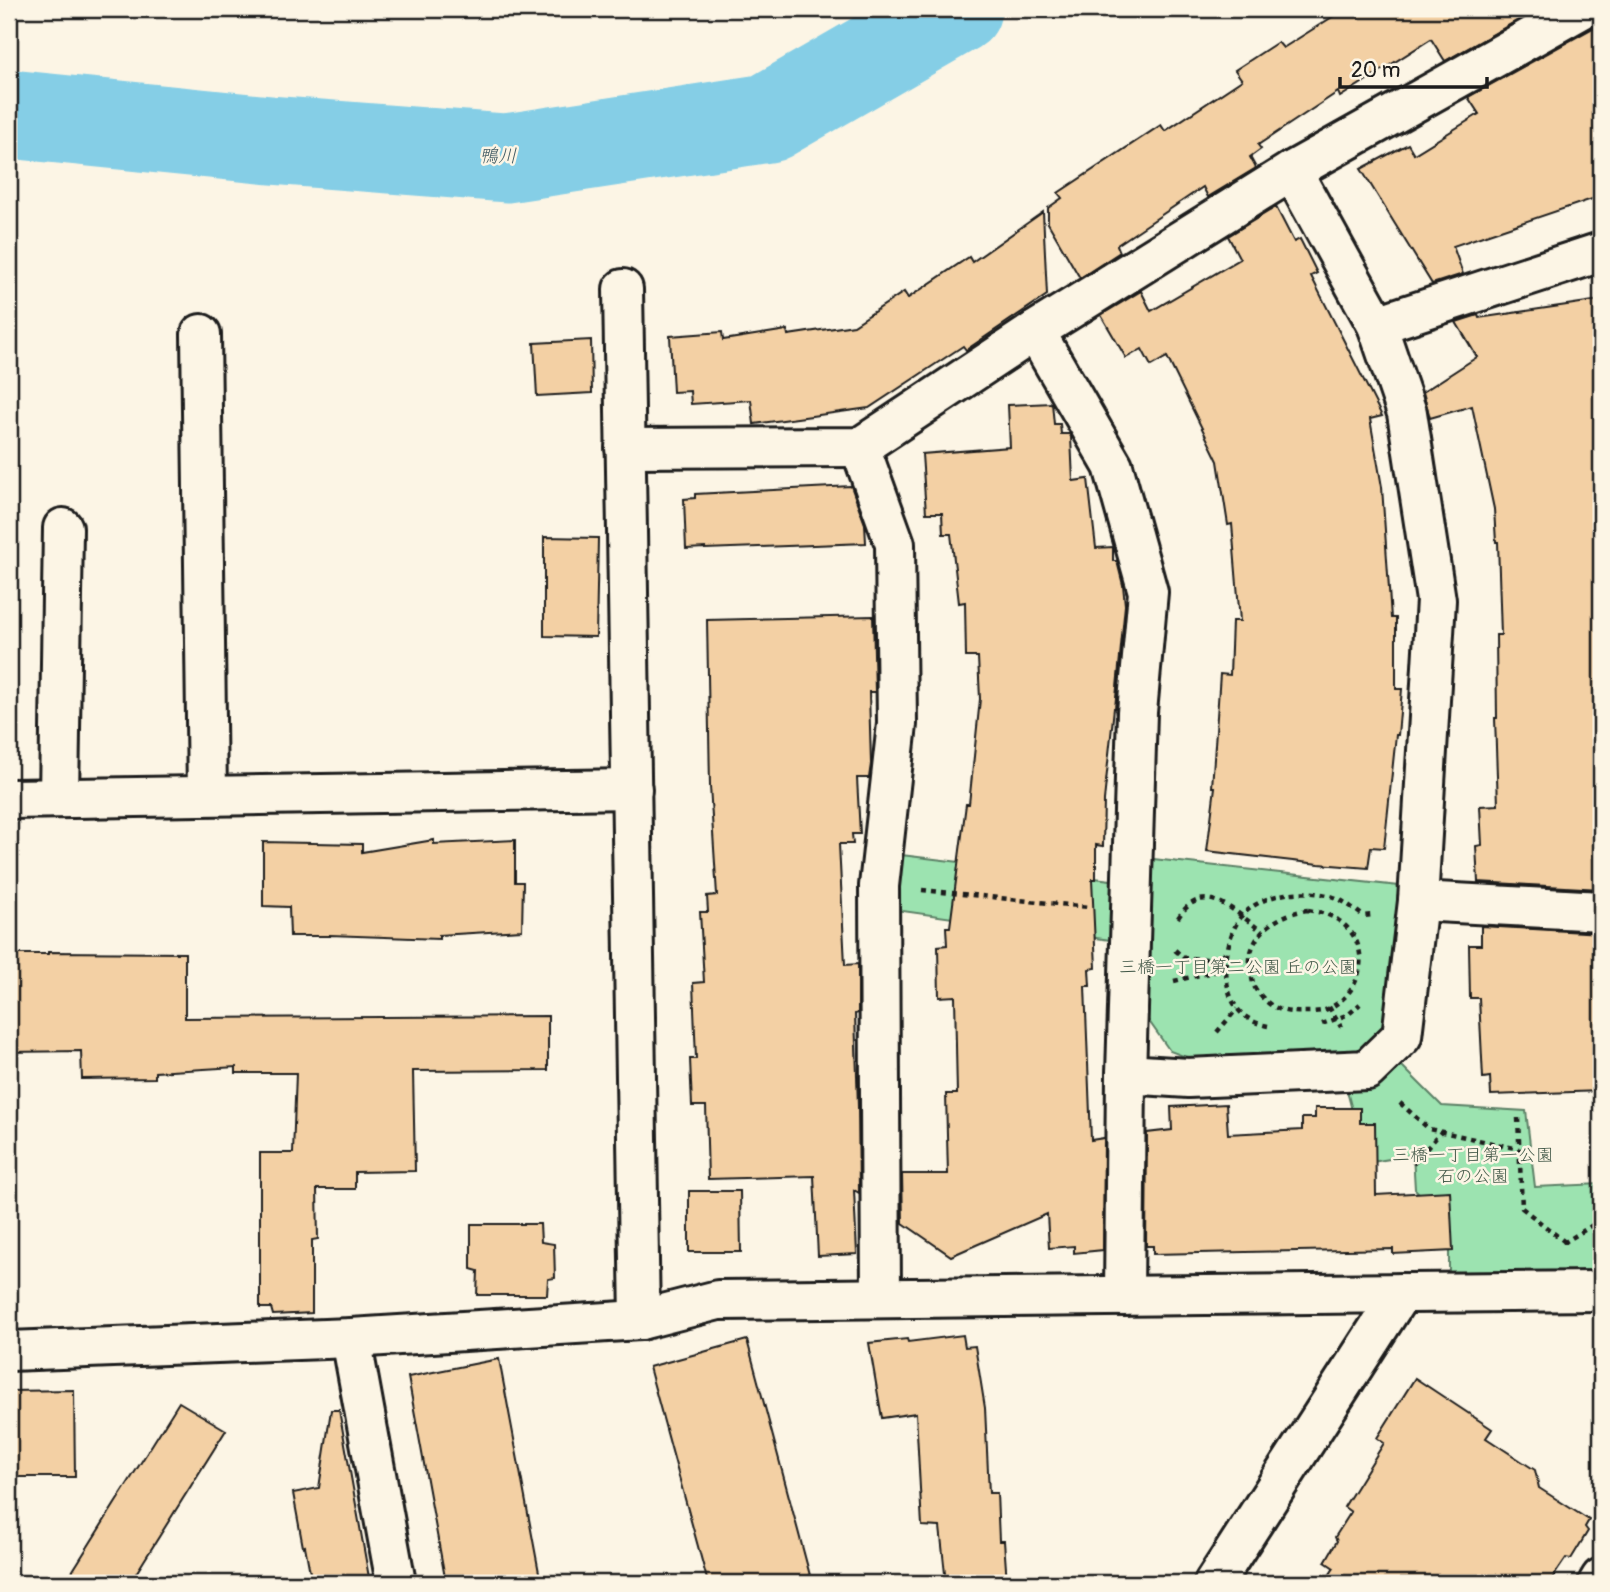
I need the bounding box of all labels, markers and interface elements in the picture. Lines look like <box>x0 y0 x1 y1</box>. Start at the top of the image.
scale bar <box>1340 46 1488 90</box>
text: 20 m <box>1351 57 1400 84</box>
water label: 鴨川 <box>479 144 517 168</box>
park label: 三橋一丁目第二公園 丘の公園 <box>1119 956 1357 979</box>
park label: 三橋一丁目第一公園 石の公園 <box>1392 1144 1554 1188</box>

